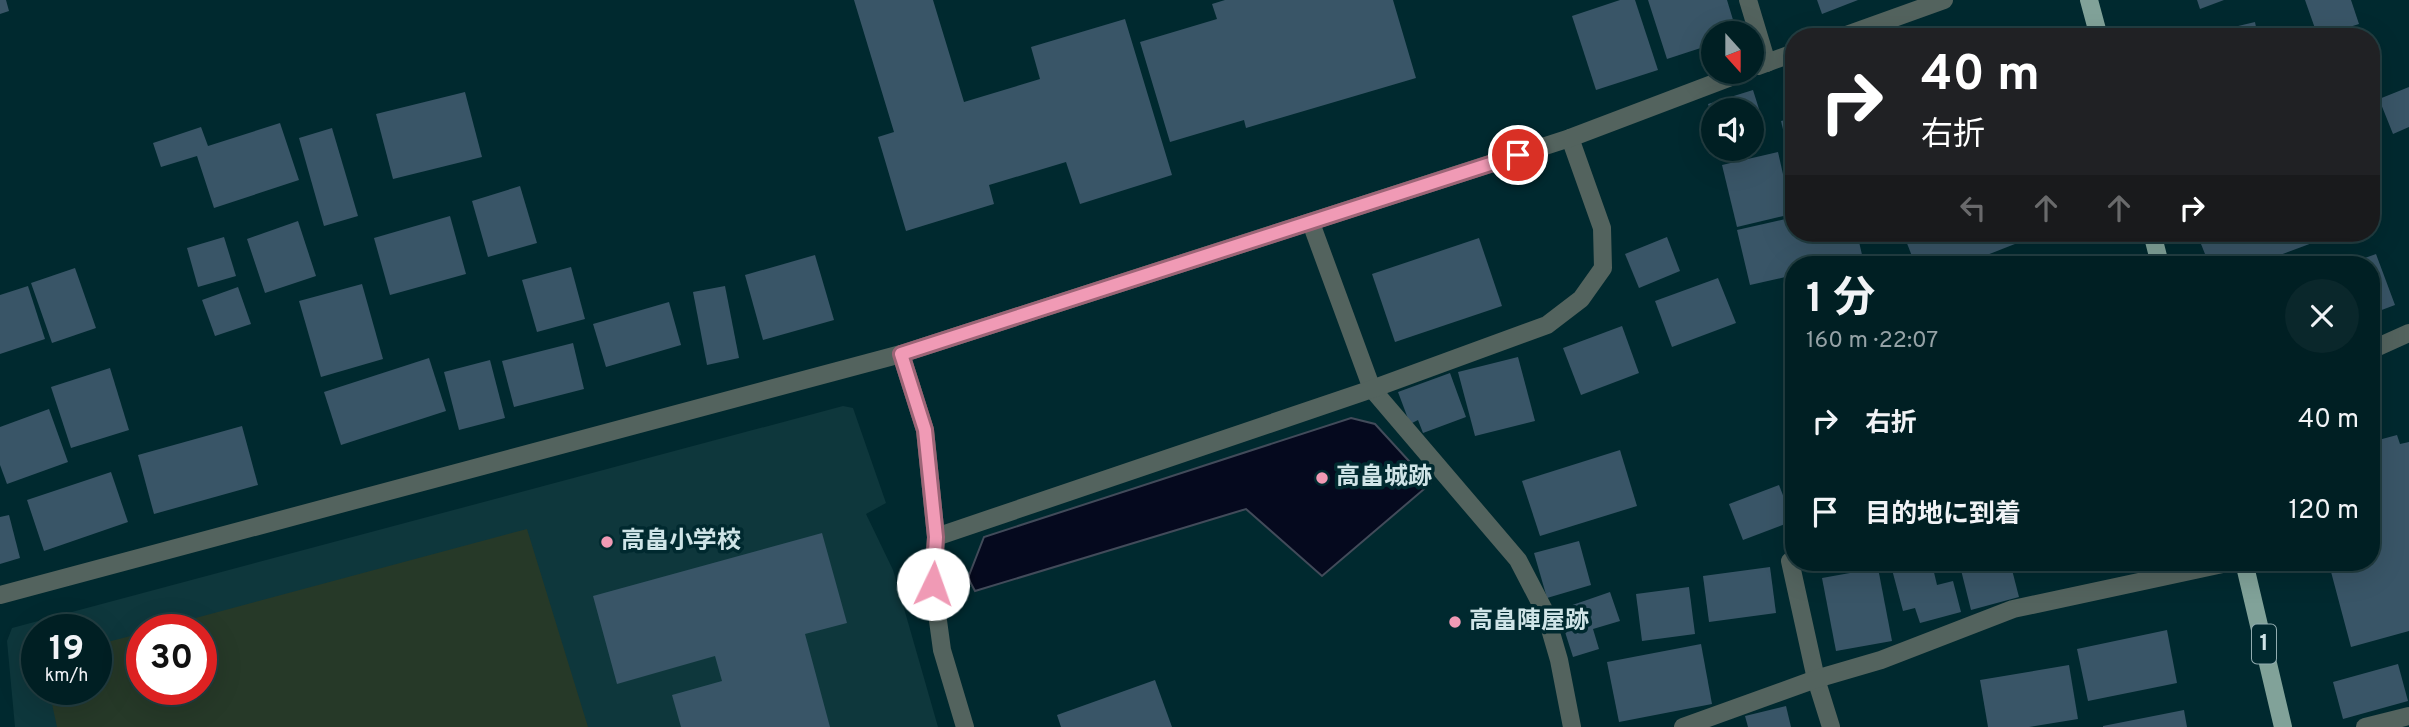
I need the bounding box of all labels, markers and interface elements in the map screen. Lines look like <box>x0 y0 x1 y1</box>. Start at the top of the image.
north arrow <box>1701 21 1764 84</box>
map controls <box>1701 21 1764 161</box>
text: 40 m <box>1921 46 2040 108</box>
icon: right <box>1806 56 1897 147</box>
button: sound <box>1701 98 1764 161</box>
text: 右折 <box>1921 116 1985 156</box>
pin <box>1488 125 1548 185</box>
icon: arrive <box>1499 136 1537 174</box>
icon: left <box>1954 189 1992 227</box>
icon: ahead <box>2027 189 2065 227</box>
icon: ahead <box>2100 189 2138 227</box>
icon: right <box>2173 189 2211 227</box>
text: 1 分 <box>1806 274 1875 327</box>
button: close <box>2285 279 2359 353</box>
text: 160 m · 22:07 <box>1806 327 1938 356</box>
icon: right <box>1806 402 1844 440</box>
text: 40 m <box>2298 404 2359 437</box>
text: 右折 <box>1865 408 1917 441</box>
place label: 高畠城跡 <box>1336 463 1432 493</box>
marker: 高畠城跡 <box>1314 470 1330 486</box>
icon: arrive <box>1806 493 1844 531</box>
text: 120 m <box>2289 495 2359 528</box>
text: 目的地に到着 <box>1865 499 2021 532</box>
place label: 高畠小学校 <box>621 527 741 557</box>
marker: 高畠小学校 <box>599 534 615 550</box>
position arrow <box>896 547 970 621</box>
place label: 高畠陣屋跡 <box>1469 607 1589 637</box>
speed limit sign: 30 <box>126 614 217 705</box>
marker: 高畠陣屋跡 <box>1447 614 1463 630</box>
road number: 1 <box>2252 624 2276 664</box>
text: 19 <box>49 628 84 672</box>
text: km/h <box>45 665 88 688</box>

